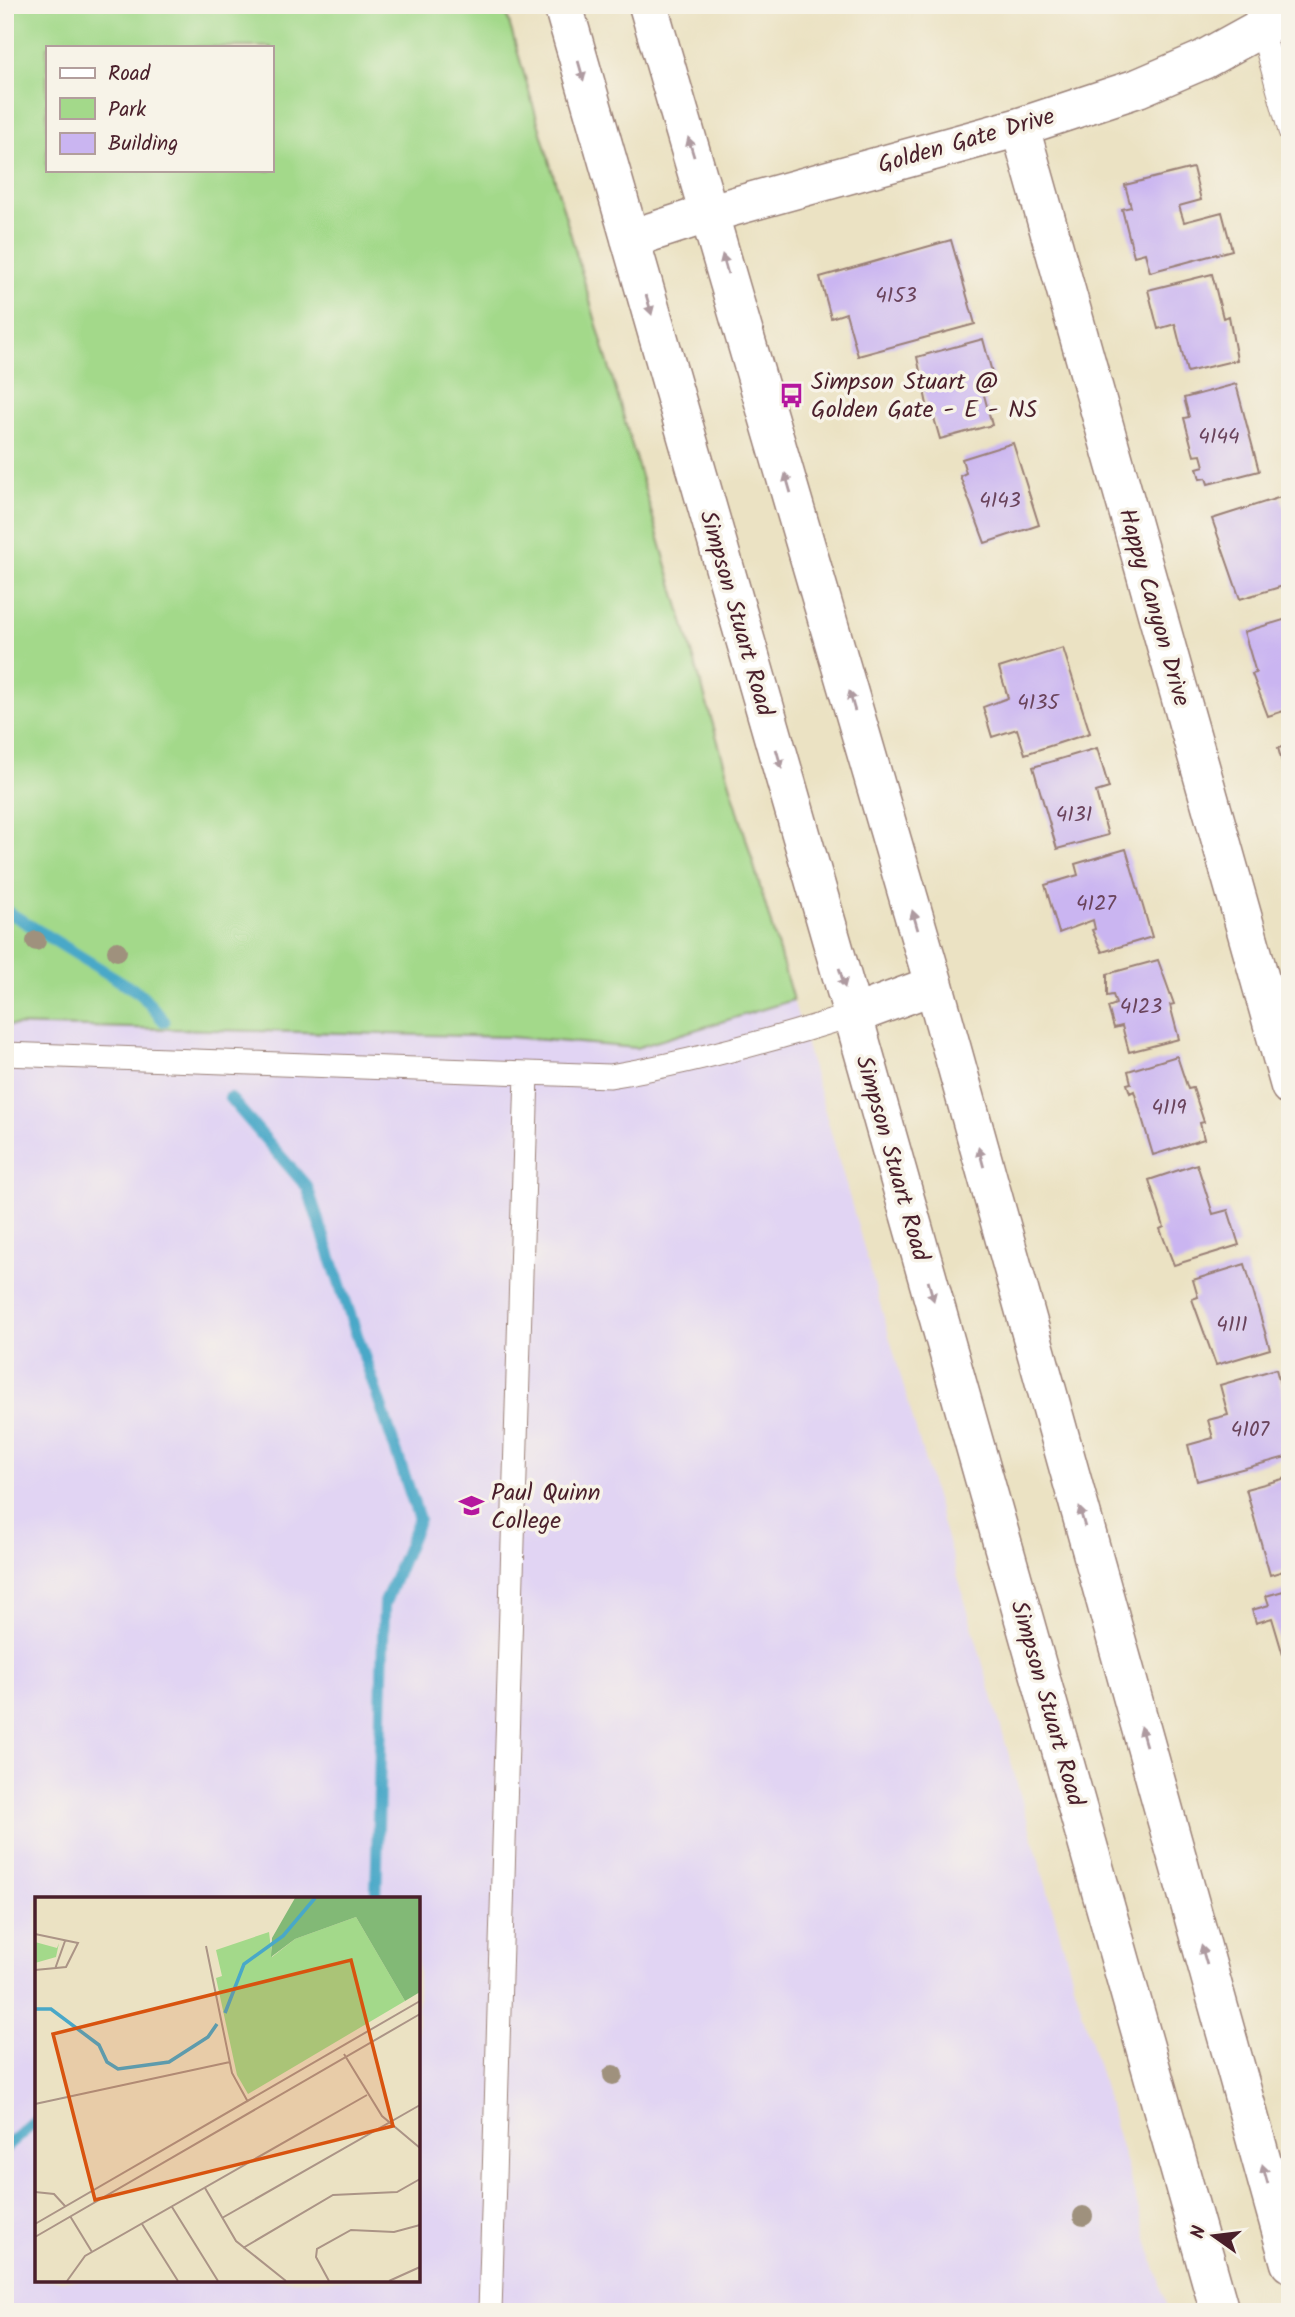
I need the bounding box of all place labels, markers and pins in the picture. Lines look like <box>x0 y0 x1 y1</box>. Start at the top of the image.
place label: Simpson Stuart @ Golden Gate - E - NS <box>811 363 1037 430</box>
bus stop icon: Simpson Stuart @ Golden Gate - E - NS <box>777 381 805 409</box>
place label: Paul Quinn College <box>491 1474 601 1541</box>
school or university icon: Paul Quinn College <box>457 1492 485 1520</box>

